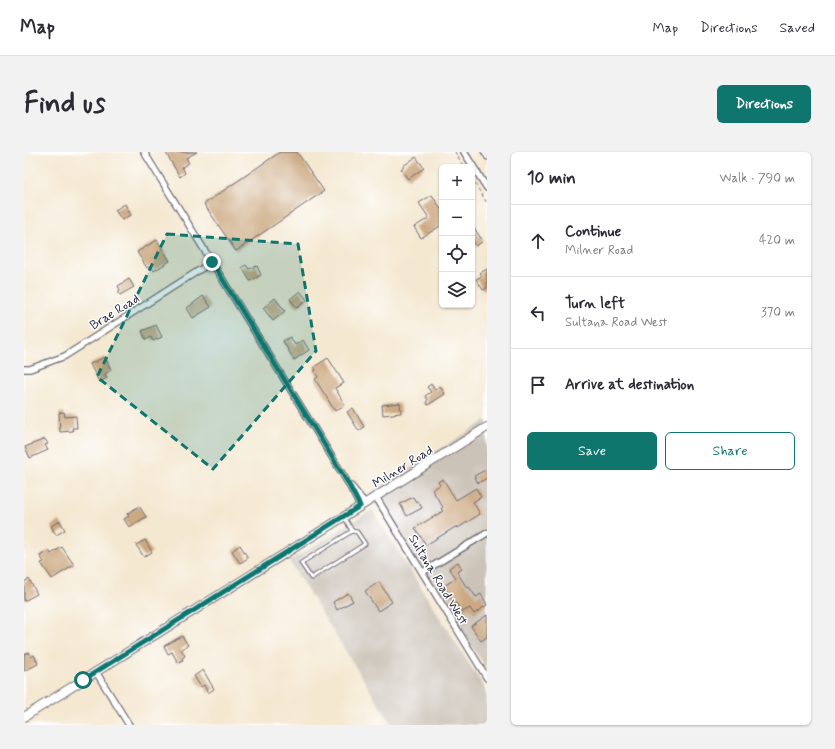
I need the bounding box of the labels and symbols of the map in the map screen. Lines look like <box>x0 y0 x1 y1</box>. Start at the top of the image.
route end <box>203 253 221 271</box>
street label: Brae Road <box>87 290 143 334</box>
street label: Milner Road <box>369 442 436 493</box>
street label: Sultana Road West <box>404 532 471 628</box>
route start <box>74 671 92 689</box>

